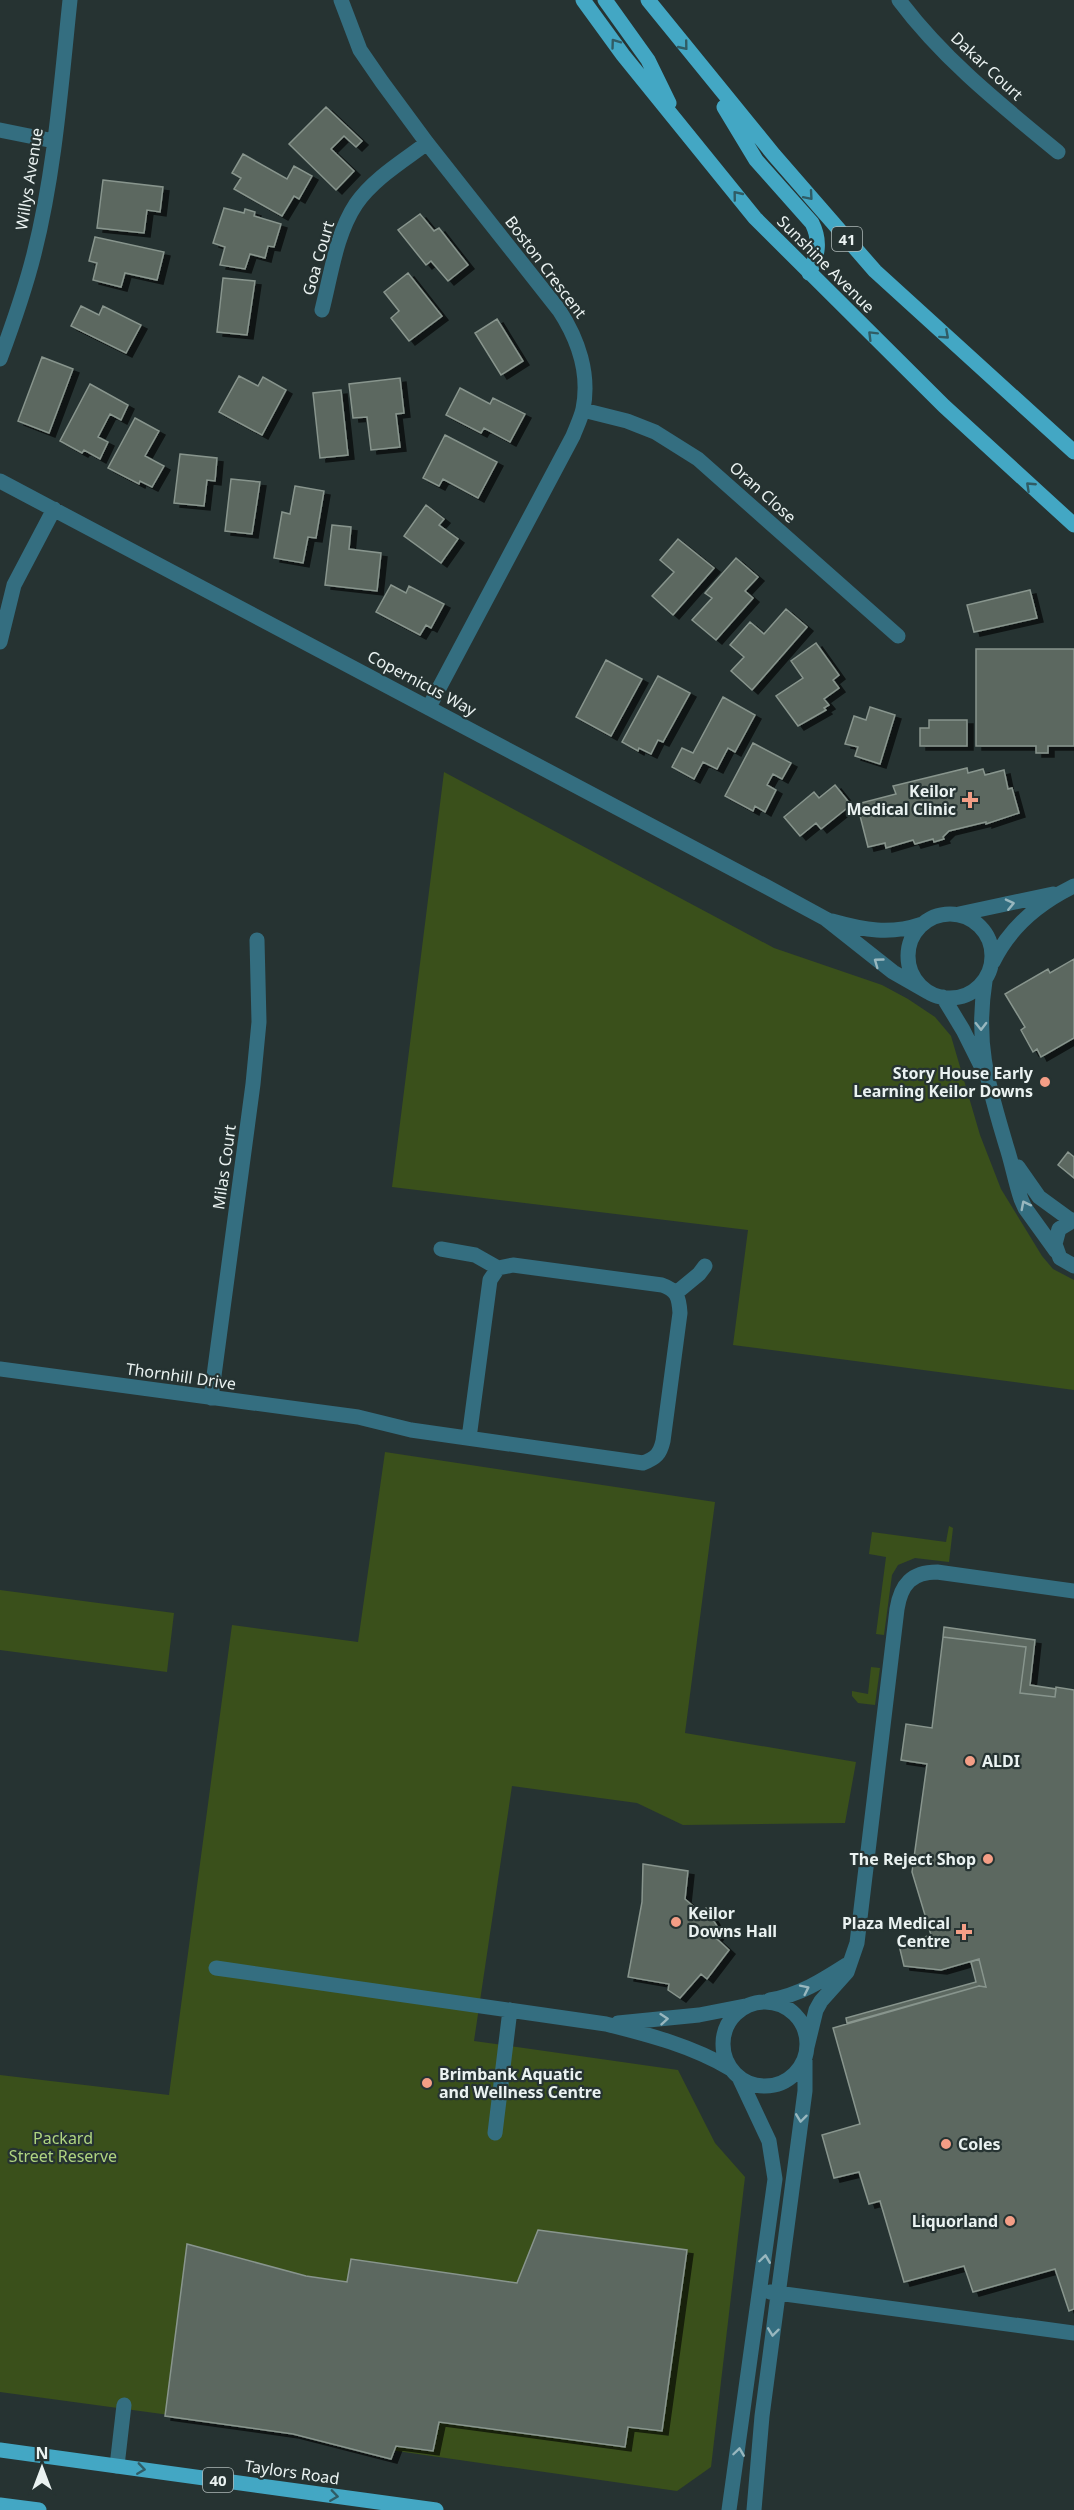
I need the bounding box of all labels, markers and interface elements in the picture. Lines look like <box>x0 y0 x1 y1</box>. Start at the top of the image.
street label: Dakar Court <box>946 27 1028 105</box>
one-way arrow <box>611 39 622 50</box>
one-way arrow <box>676 39 687 50</box>
street label: Willys Avenue <box>10 126 48 232</box>
one-way arrow <box>802 189 813 199</box>
one-way arrow <box>733 191 744 202</box>
street label: Sunshine Avenue <box>772 210 880 318</box>
street label: Boston Crescent <box>500 211 592 323</box>
street label: Goa Court <box>297 218 339 298</box>
road number: 41 <box>832 227 862 251</box>
one-way arrow <box>939 328 949 339</box>
one-way arrow <box>868 332 879 343</box>
street label: Oran Close <box>725 456 801 528</box>
one-way arrow <box>1026 483 1037 494</box>
street label: Copernicus Way <box>364 645 481 721</box>
place label: Keilor Medical Clinic <box>846 780 956 820</box>
marker: Keilor Medical Clinic <box>961 791 979 809</box>
one-way arrow <box>1005 898 1015 911</box>
one-way arrow <box>874 958 885 969</box>
one-way arrow <box>975 1022 987 1031</box>
place label: Story House Early Learning Keilor Downs <box>853 1062 1034 1102</box>
marker: Story House Early Learning Keilor Downs <box>1038 1075 1052 1089</box>
street label: Milas Court <box>207 1123 241 1211</box>
one-way arrow <box>1020 1201 1032 1212</box>
street label: Thornhill Drive <box>125 1357 237 1395</box>
place label: ALDI <box>982 1750 1020 1772</box>
marker: ALDI <box>963 1754 977 1768</box>
place label: The Reject Shop <box>850 1848 976 1870</box>
marker: The Reject Shop <box>981 1852 995 1866</box>
place label: Keilor Downs Hall <box>688 1902 777 1942</box>
place label: Plaza Medical Centre <box>842 1912 950 1952</box>
marker: Keilor Downs Hall <box>669 1915 683 1929</box>
marker: Plaza Medical Centre <box>955 1923 973 1941</box>
one-way arrow <box>799 1984 810 1996</box>
one-way arrow <box>659 2013 668 2026</box>
place label: Brimbank Aquatic and Wellness Centre <box>439 2063 601 2103</box>
marker: Brimbank Aquatic and Wellness Centre <box>420 2076 434 2090</box>
one-way arrow <box>796 2114 808 2123</box>
park label: Packard Street Reserve <box>9 2127 117 2167</box>
place label: Coles <box>958 2133 1001 2155</box>
marker: Coles <box>939 2137 953 2151</box>
place label: Liquorland <box>912 2210 998 2232</box>
marker: Liquorland <box>1003 2214 1017 2228</box>
one-way arrow <box>759 2255 771 2264</box>
one-way arrow <box>768 2328 780 2337</box>
north arrow <box>12 2438 72 2498</box>
text: N <box>35 2442 49 2464</box>
one-way arrow <box>732 2448 744 2457</box>
street label: Taylors Road <box>243 2454 341 2490</box>
one-way arrow <box>137 2463 146 2475</box>
road number: 40 <box>203 2468 233 2492</box>
one-way arrow <box>330 2489 339 2501</box>

